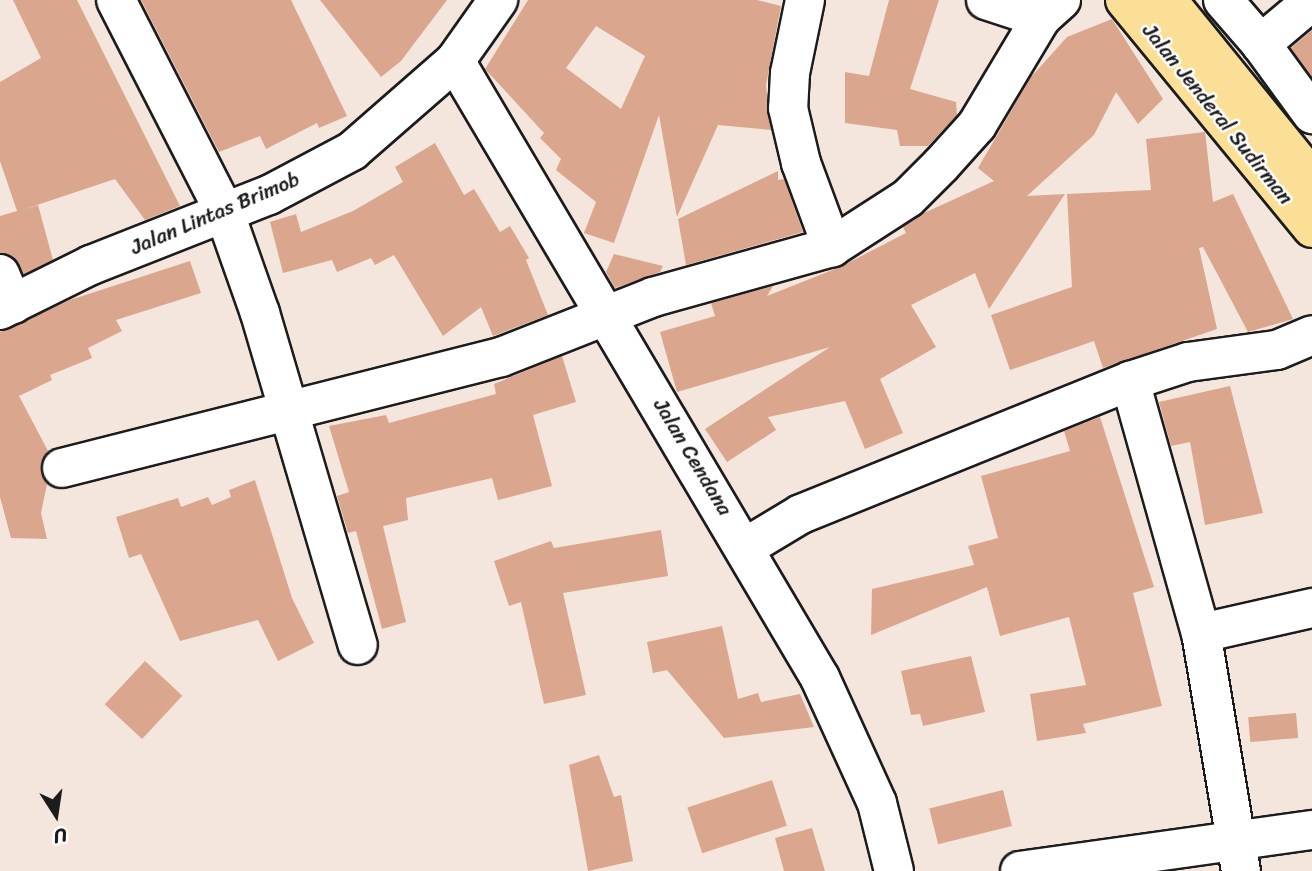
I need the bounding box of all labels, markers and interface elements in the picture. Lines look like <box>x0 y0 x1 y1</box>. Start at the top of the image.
street label: Jalan Jenderal Sudirman <box>1137 18 1299 210</box>
street label: Jalan Lintas Brimob <box>127 166 303 260</box>
street label: Jalan Cendana <box>648 394 738 520</box>
north arrow <box>21 780 91 850</box>
text: U <box>51 819 70 853</box>

